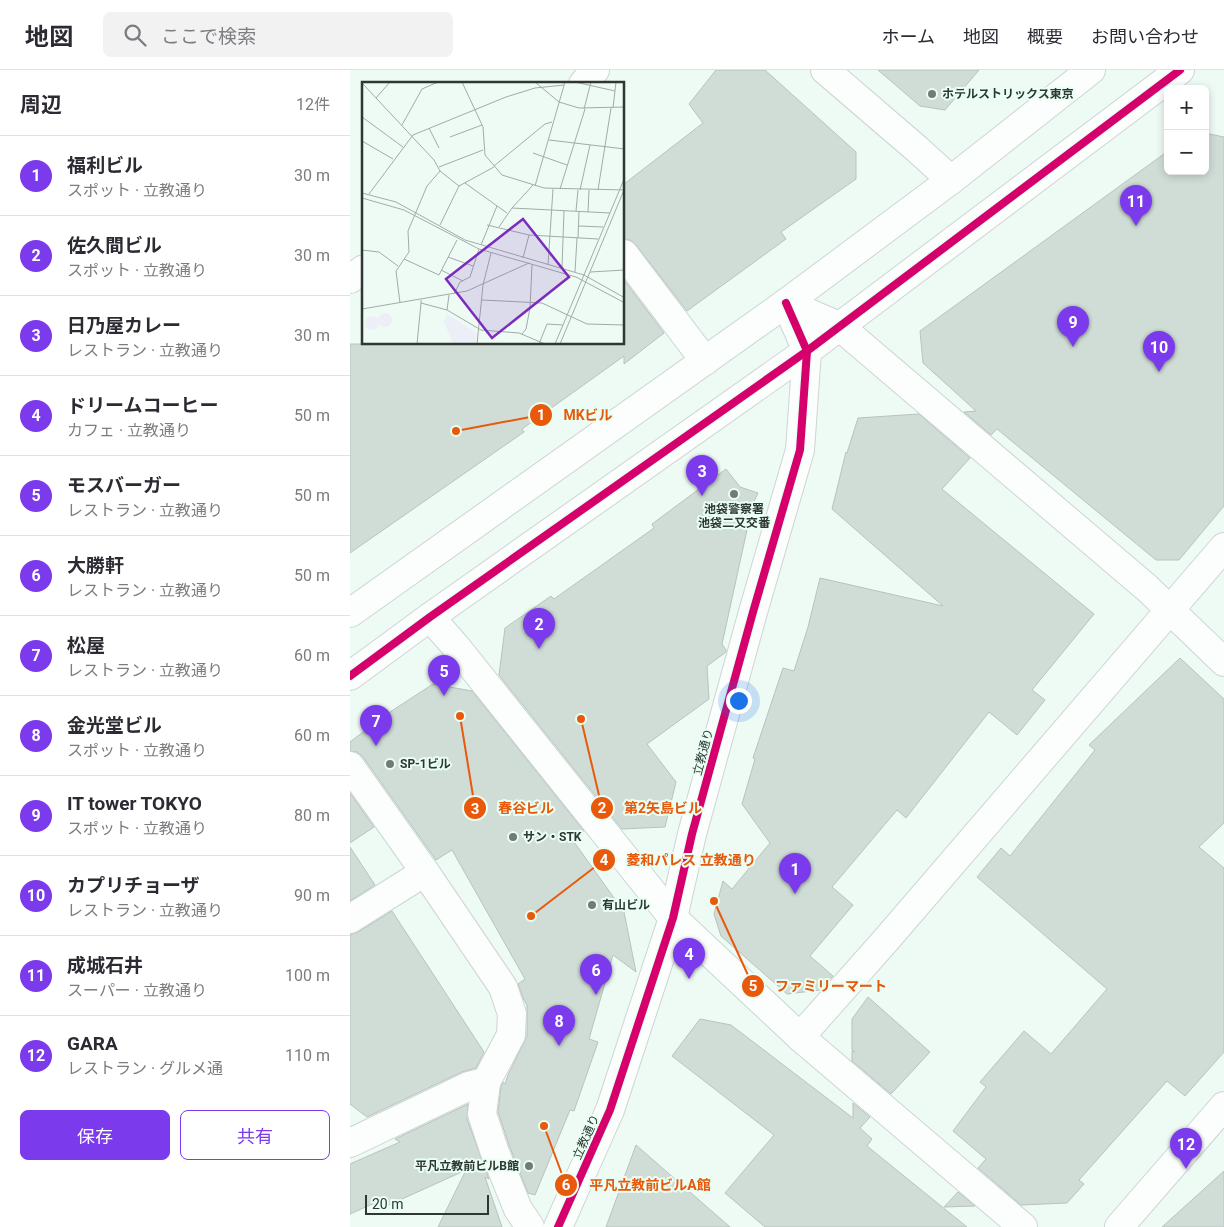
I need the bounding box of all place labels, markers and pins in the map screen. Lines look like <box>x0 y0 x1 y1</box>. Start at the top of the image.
place label: ホテルストリックス東京 <box>942 87 1074 101</box>
marker: ホテルストリックス東京 <box>926 88 938 100</box>
pin: 11 <box>1120 185 1152 226</box>
pin: 9 <box>1057 306 1089 347</box>
pin: 10 <box>1143 331 1175 372</box>
callout: MKビル <box>528 400 622 429</box>
pin: 3 <box>686 455 718 496</box>
marker: 池袋警察署 池袋二又交番 <box>728 488 740 500</box>
place label: 池袋警察署 池袋二又交番 <box>698 502 771 530</box>
pin: 2 <box>523 608 555 649</box>
pin: 5 <box>428 655 460 696</box>
pin: 7 <box>360 705 392 746</box>
place label: SP-1ビル <box>400 757 451 771</box>
marker: SP-1ビル <box>384 758 396 770</box>
callout: 第2矢島ビル <box>589 793 712 822</box>
callout: 春谷ビル <box>463 794 564 823</box>
place label: サン・STK <box>523 830 582 844</box>
marker: サン・STK <box>507 831 519 843</box>
callout: 菱和パレス 立教通り <box>592 846 766 875</box>
pin: 1 <box>779 853 811 894</box>
place label: 有山ビル <box>602 898 650 912</box>
marker: 有山ビル <box>586 899 598 911</box>
pin: 4 <box>673 938 705 979</box>
pin: 6 <box>580 954 612 995</box>
callout: ファミリーマート <box>740 972 897 1001</box>
pin: 8 <box>543 1005 575 1046</box>
pin: 12 <box>1170 1128 1202 1169</box>
place label: 平凡立教前ビルB館 <box>415 1159 519 1173</box>
marker: 平凡立教前ビルB館 <box>523 1160 535 1172</box>
callout: 平凡立教前ビルA館 <box>554 1171 720 1200</box>

